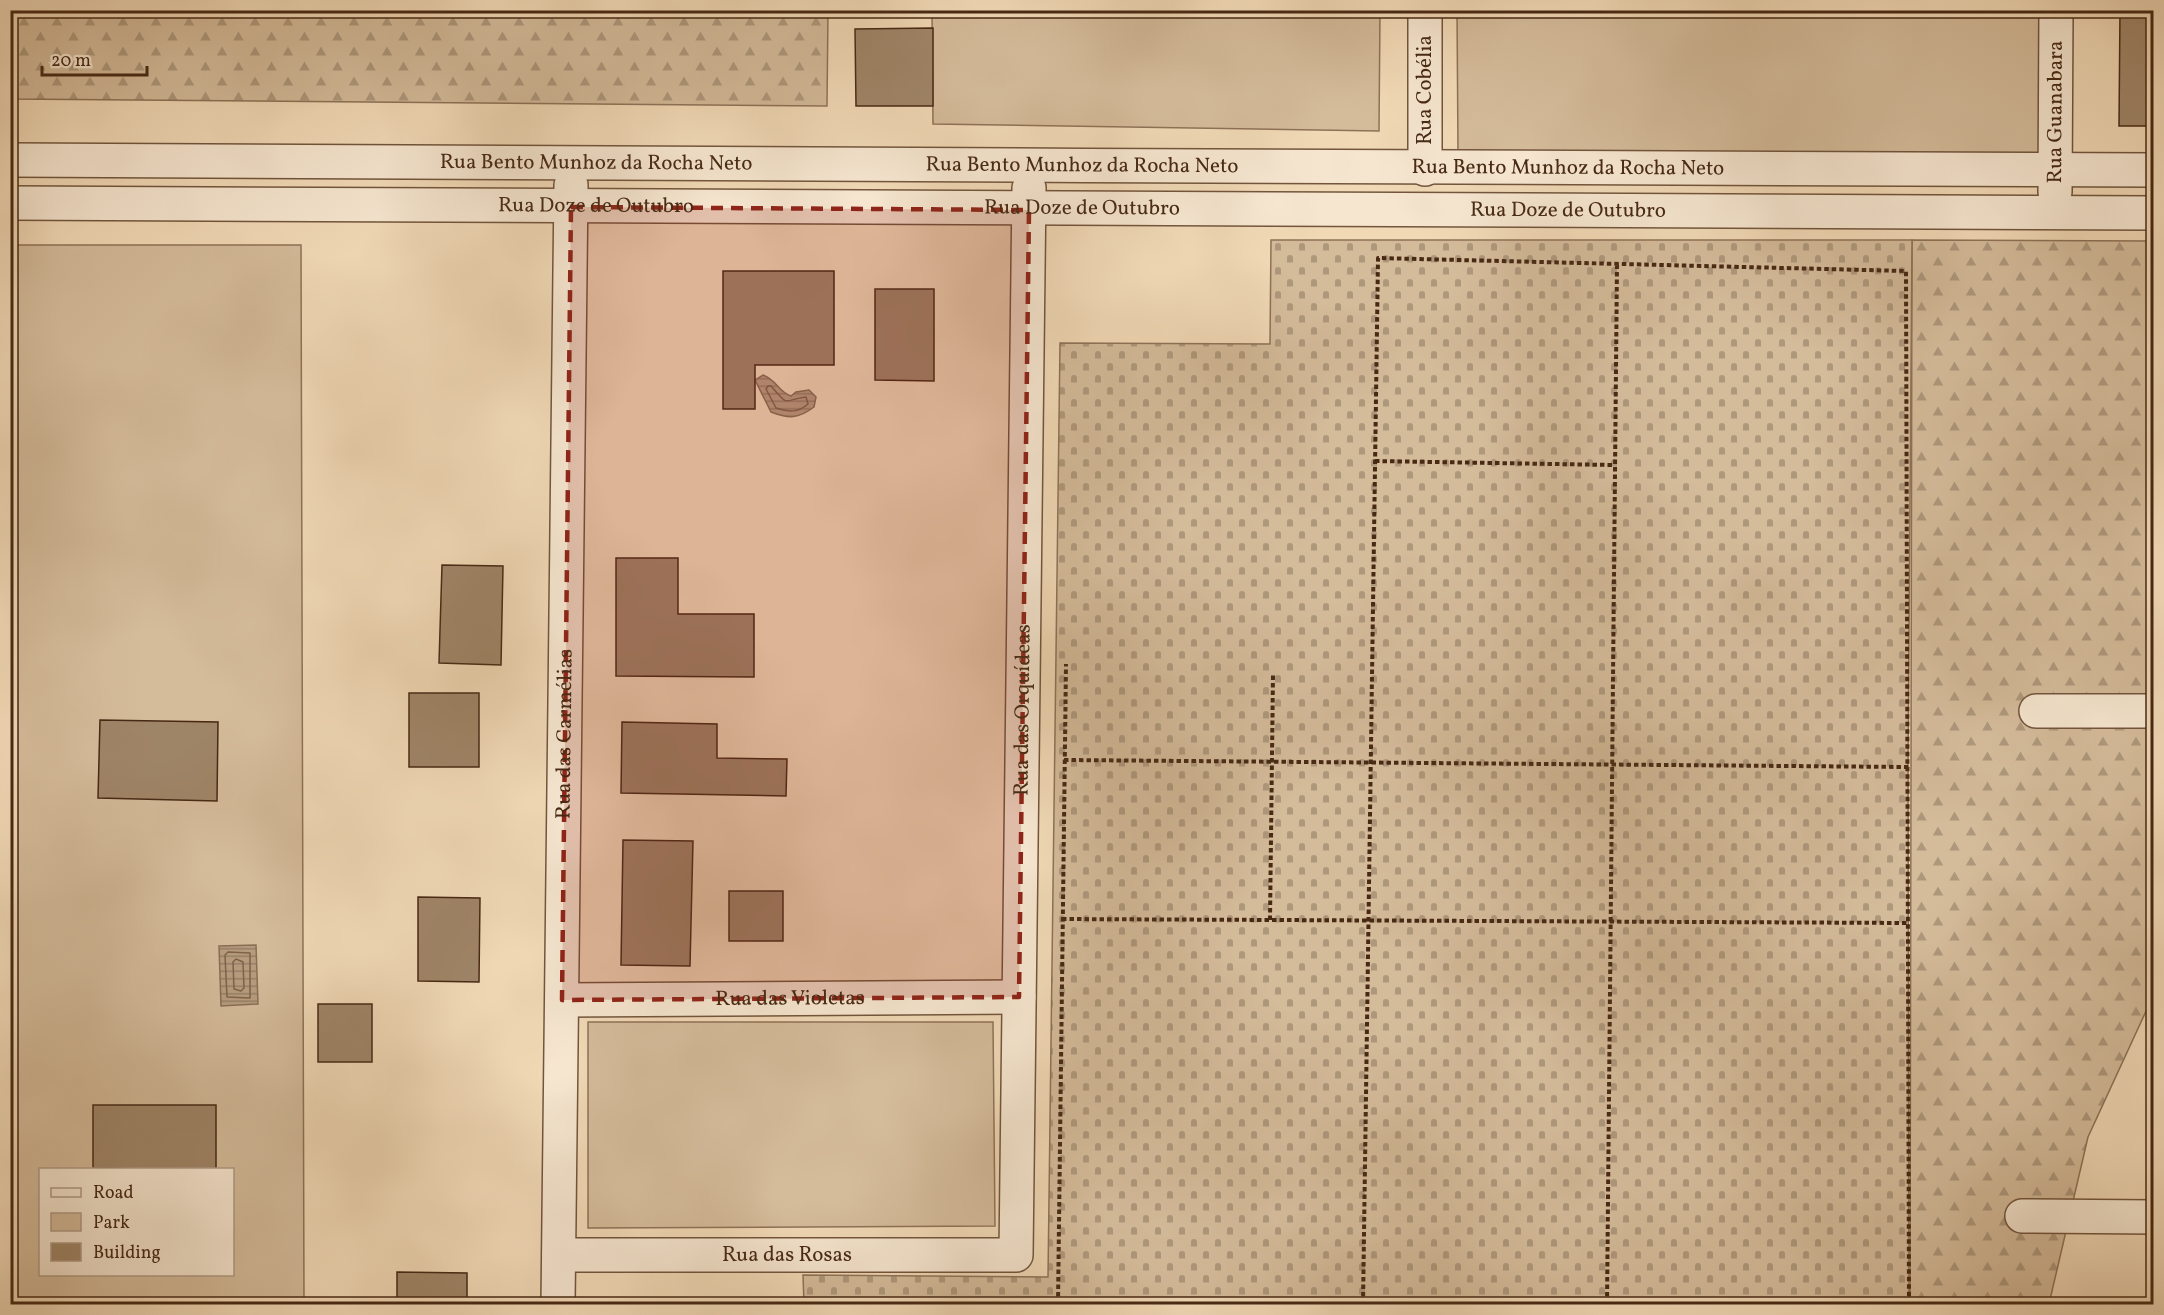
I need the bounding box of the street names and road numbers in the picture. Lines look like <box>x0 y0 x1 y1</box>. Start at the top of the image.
street label: Rua Cobélia <box>1411 35 1440 145</box>
street label: Rua Guanabara <box>2041 40 2070 184</box>
street label: Rua Bento Munhoz da Rocha Neto <box>440 148 753 178</box>
street label: Rua Bento Munhoz da Rocha Neto <box>926 150 1238 181</box>
street label: Rua Bento Munhoz da Rocha Neto <box>1412 153 1724 183</box>
street label: Rua Doze de Outubro <box>498 191 694 221</box>
street label: Rua Doze de Outubro <box>984 193 1180 223</box>
street label: Rua Doze de Outubro <box>1470 195 1666 225</box>
street label: Rua das Orquídeas <box>1007 624 1038 796</box>
street label: Rua das Carmélias <box>549 649 580 819</box>
street label: Rua das Violetas <box>715 984 865 1013</box>
street label: Rua das Rosas <box>722 1241 852 1270</box>

